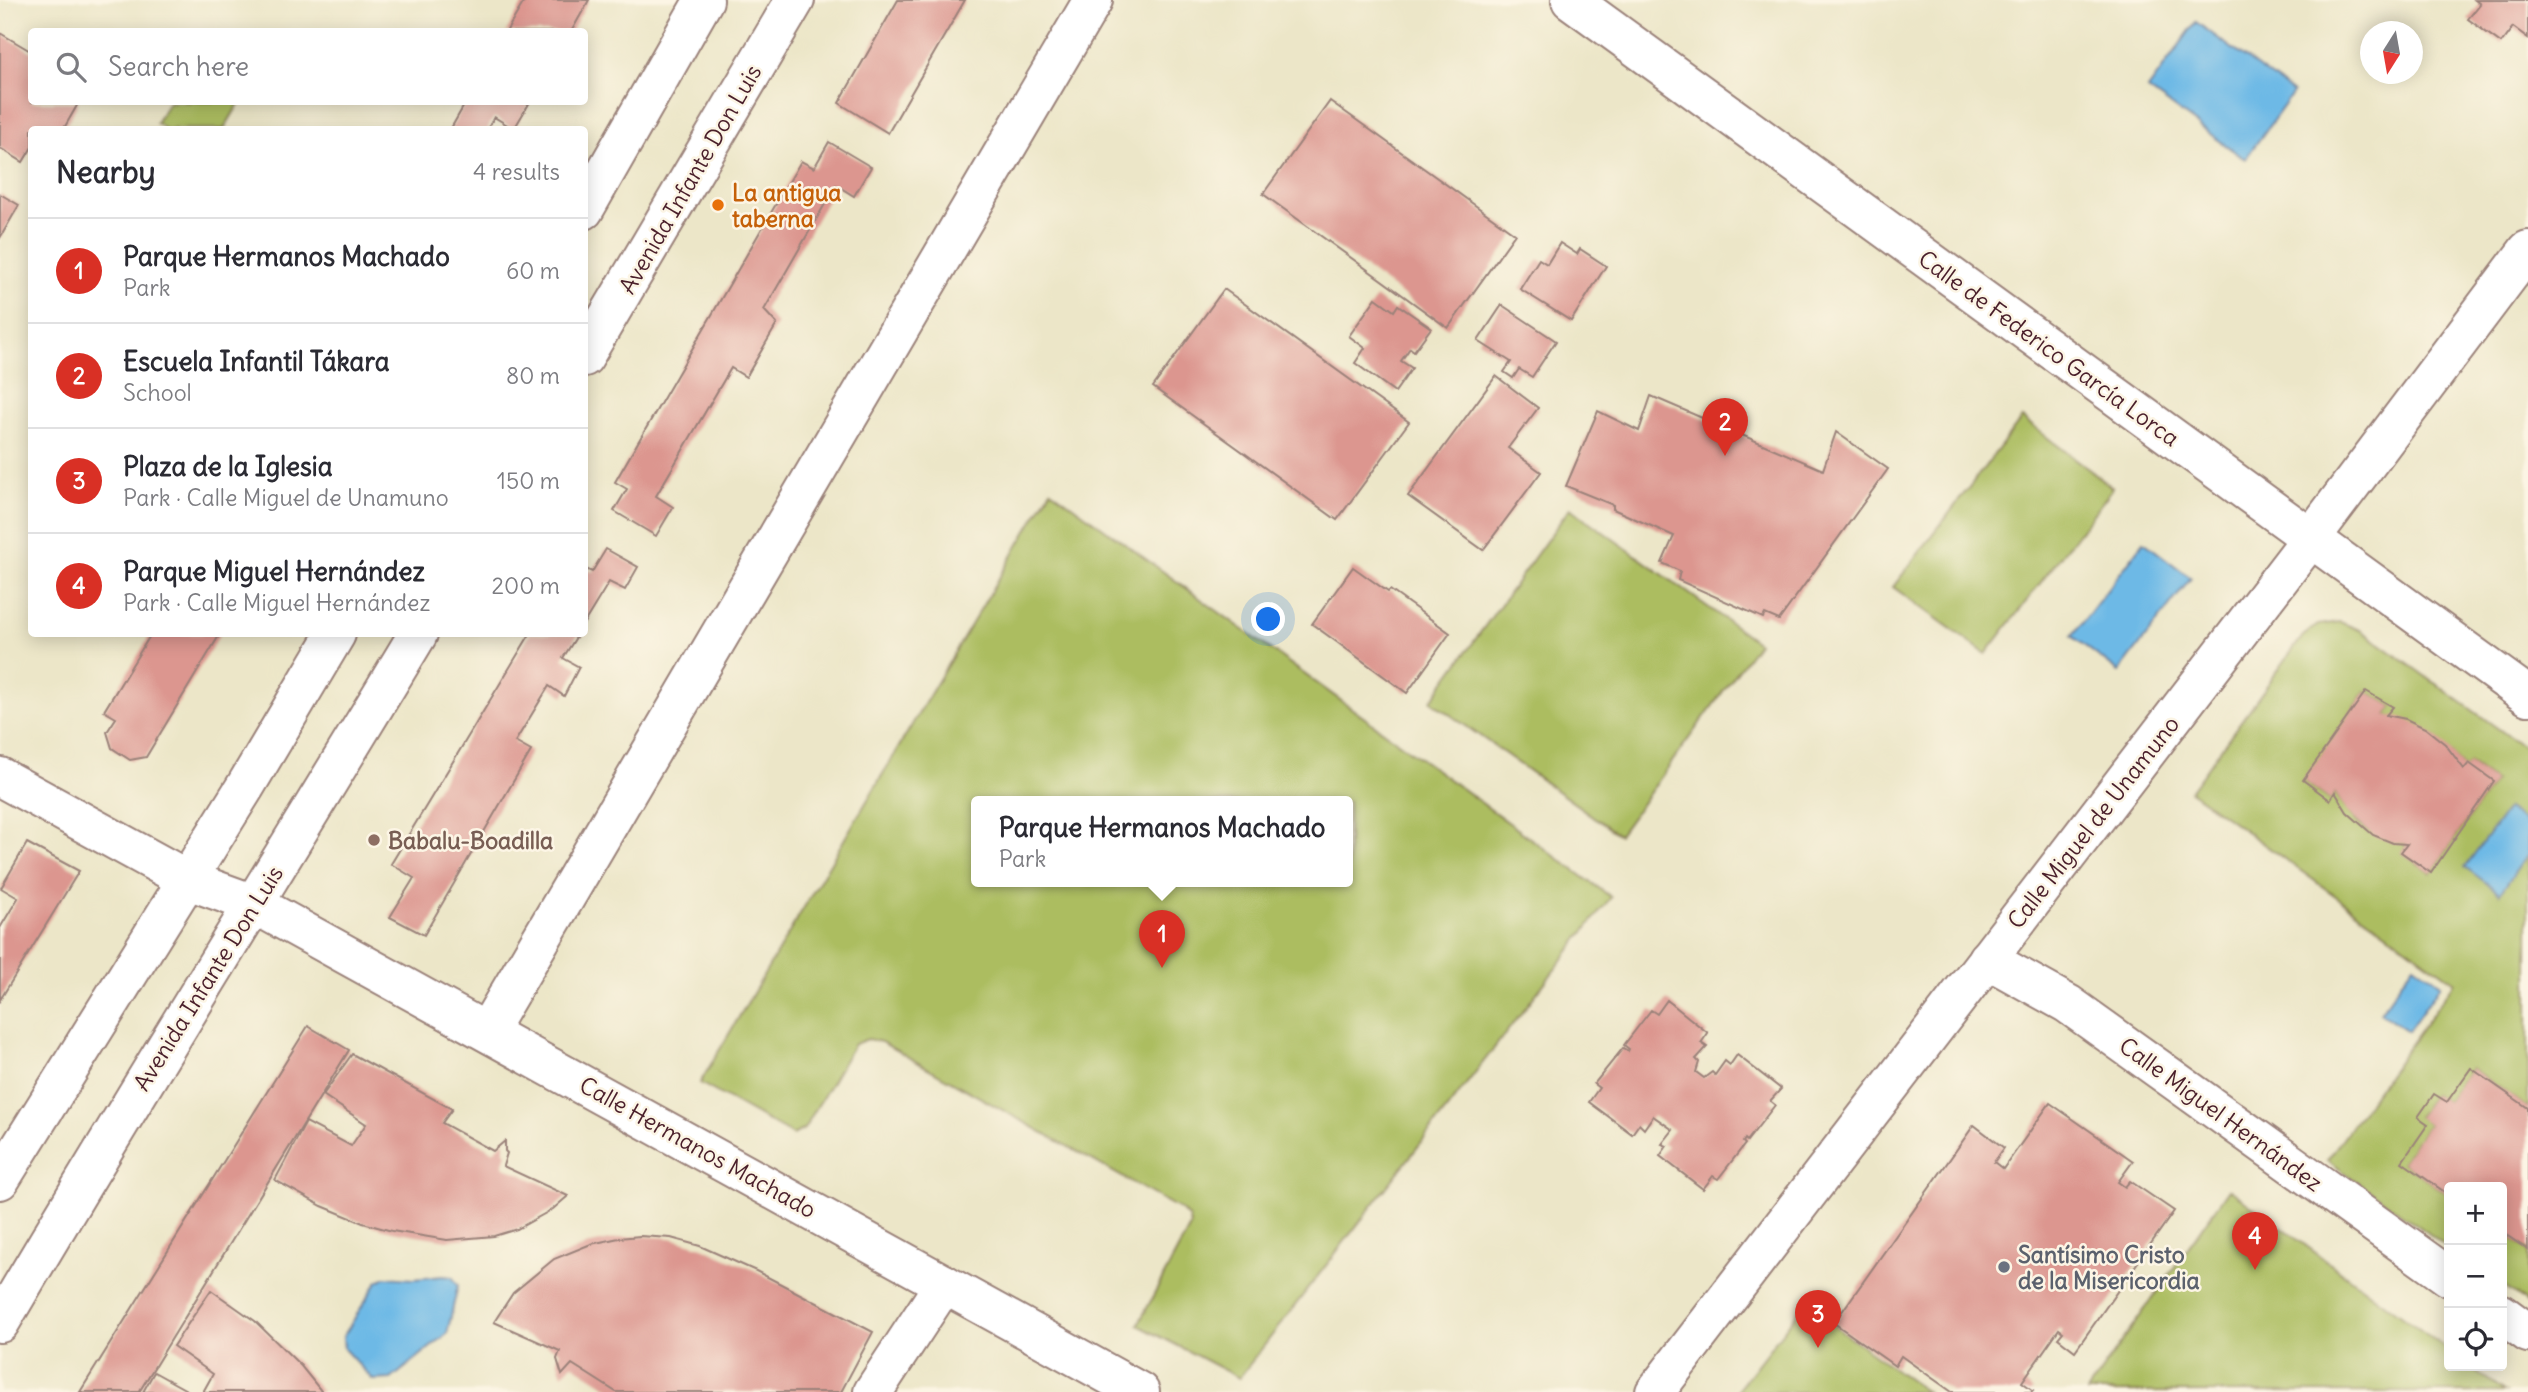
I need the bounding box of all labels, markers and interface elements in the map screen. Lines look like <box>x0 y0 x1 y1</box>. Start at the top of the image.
north arrow <box>2360 21 2423 84</box>
search box <box>28 28 588 105</box>
icon: search <box>52 48 90 86</box>
text: Search here <box>108 50 249 83</box>
street label: Avenida Infante Don Luis <box>612 59 768 299</box>
text: Nearby <box>56 153 156 191</box>
text: 4 results <box>473 157 560 186</box>
place label: La antigua taberna <box>732 178 841 233</box>
marker: La antigua taberna <box>710 197 726 213</box>
text: Parque Hermanos Machado <box>123 240 450 273</box>
street label: Calle de Federico García Lorca <box>1913 244 2185 452</box>
text: 1 <box>74 256 84 285</box>
text: 60 m <box>506 256 560 285</box>
text: Park <box>123 273 171 302</box>
text: Escuela Infantil Tákara <box>123 345 390 378</box>
text: 2 <box>73 361 85 390</box>
text: 80 m <box>506 361 560 390</box>
text: School <box>123 378 192 407</box>
pin: 2 <box>1702 398 1748 456</box>
text: Plaza de la Iglesia <box>123 450 332 483</box>
text: 3 <box>72 466 86 495</box>
text: 150 m <box>497 466 560 495</box>
text: Park · Calle Miguel de Unamuno <box>123 483 449 512</box>
text: Parque Miguel Hernández <box>123 555 425 588</box>
text: 4 <box>72 571 86 600</box>
text: 200 m <box>491 571 560 600</box>
text: Park · Calle Miguel Hernández <box>123 588 430 617</box>
your location <box>1251 602 1285 636</box>
street label: Calle Miguel de Unamuno <box>2001 710 2185 934</box>
popup <box>971 796 1353 887</box>
text: Parque Hermanos Machado <box>999 811 1325 844</box>
place label: Babalu-Boadilla <box>388 826 553 855</box>
marker: Babalu-Boadilla <box>366 832 382 848</box>
text: Park <box>999 844 1046 873</box>
street label: Avenida Infante Don Luis <box>127 860 289 1096</box>
pin: 1 <box>1139 910 1185 968</box>
street label: Calle Miguel Hernández <box>2114 1031 2328 1197</box>
street label: Calle Hermanos Machado <box>575 1070 821 1224</box>
map controls <box>2444 1182 2507 1371</box>
button: + <box>2444 1182 2507 1245</box>
pin: 4 <box>2232 1212 2278 1270</box>
place label: Santísimo Cristo de la Misericordia <box>2018 1240 2200 1295</box>
button: − <box>2444 1245 2507 1308</box>
marker: Santísimo Cristo de la Misericordia <box>1996 1259 2012 1275</box>
pin: 3 <box>1795 1290 1841 1348</box>
button: locate <box>2444 1308 2507 1371</box>

